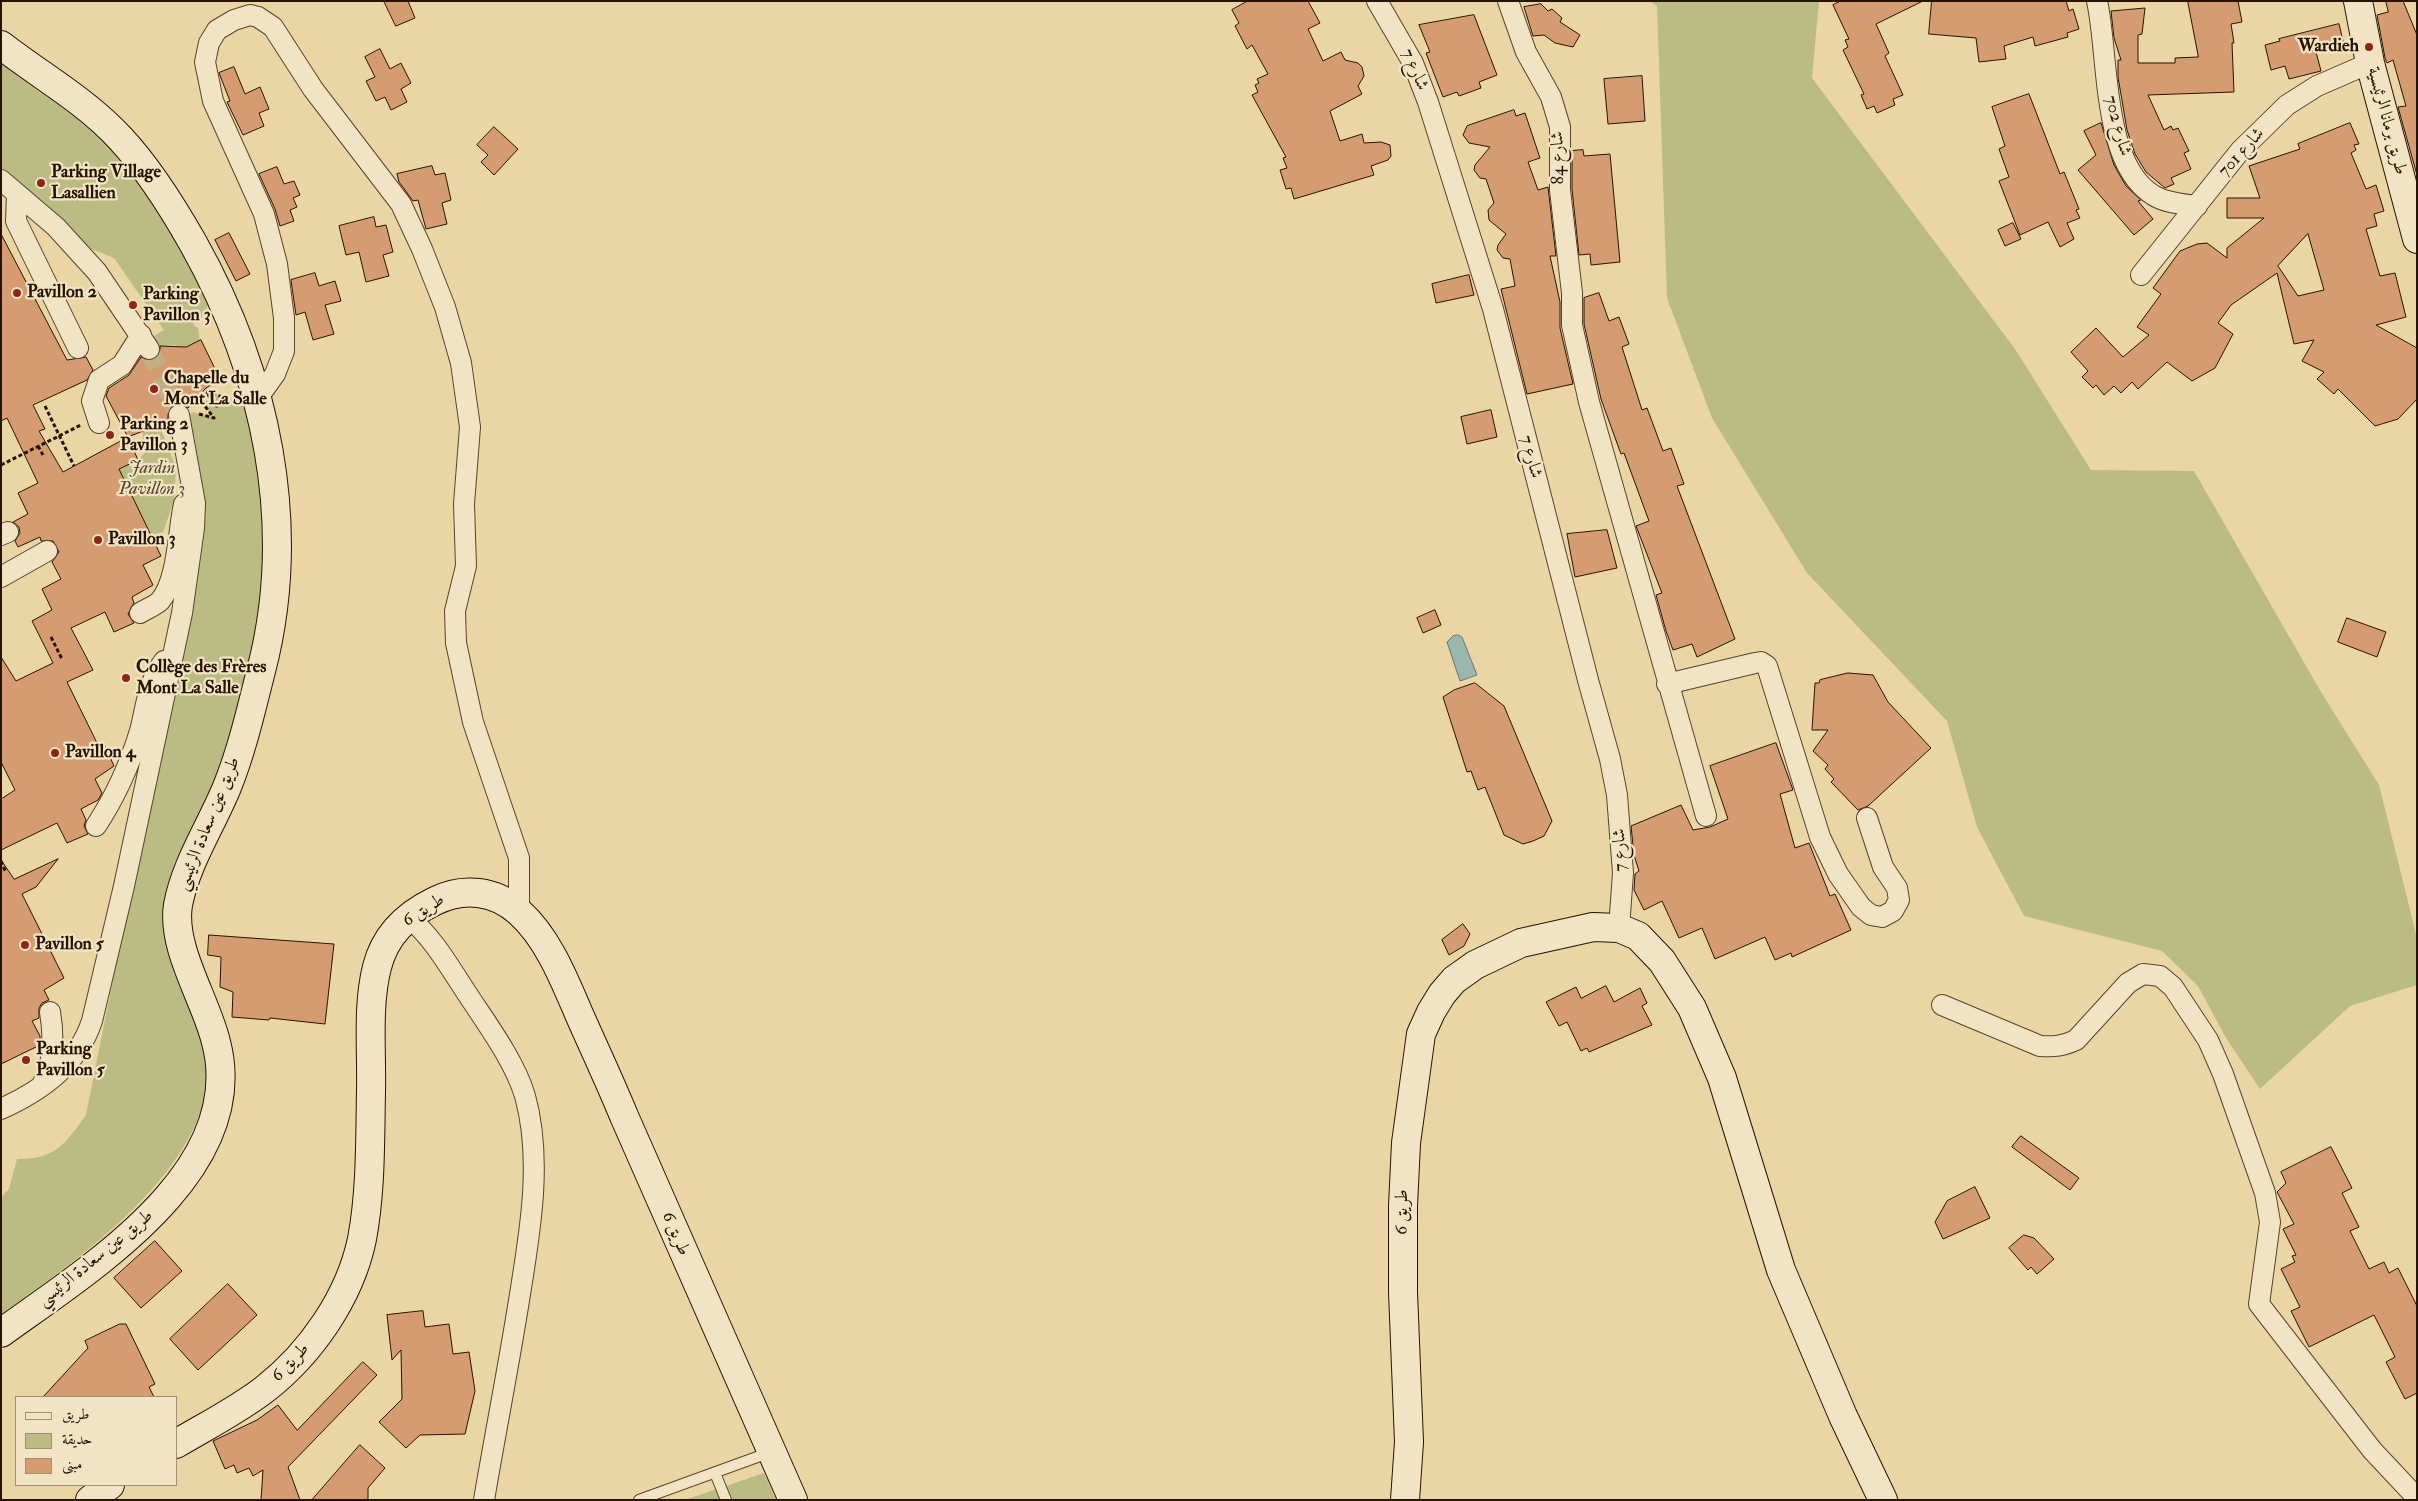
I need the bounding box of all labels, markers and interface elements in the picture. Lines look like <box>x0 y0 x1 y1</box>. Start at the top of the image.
place label: Wardieh <box>2298 36 2359 58</box>
marker: Wardieh <box>2363 41 2375 53</box>
street label: شارع 7 <box>1395 46 1433 94</box>
street label: طريق برمانا الرئيسية <box>2361 65 2411 177</box>
street label: شارع 702 <box>2099 93 2135 159</box>
street label: شارع 701 <box>2214 124 2270 182</box>
street label: شارع 84 <box>1548 131 1570 185</box>
place label: Parking Village Lasallien <box>51 162 161 204</box>
marker: Parking Village Lasallien <box>35 177 47 189</box>
place label: Pavillon 2 <box>27 282 97 304</box>
place label: Parking Pavillon 3 <box>143 284 211 326</box>
marker: Pavillon 2 <box>11 287 23 299</box>
marker: Parking Pavillon 3 <box>127 299 139 311</box>
place label: Chapelle du Mont La Salle <box>164 368 267 410</box>
marker: Chapelle du Mont La Salle <box>148 383 160 395</box>
place label: Parking 2 Pavillon 3 <box>120 414 189 456</box>
marker: Parking 2 Pavillon 3 <box>104 429 116 441</box>
street label: شارع 7 <box>1514 433 1546 481</box>
park label: Jardin Pavillon 3 <box>119 458 185 500</box>
place label: Pavillon 3 <box>108 529 176 551</box>
marker: Pavillon 3 <box>92 534 104 546</box>
place label: Collège des Frères Mont La Salle <box>136 657 266 700</box>
marker: Collège des Frères Mont La Salle <box>120 672 132 684</box>
place label: Pavillon 4 <box>65 742 135 764</box>
marker: Pavillon 4 <box>49 747 61 759</box>
street label: طريق عين سعادة الرئيسي <box>172 754 246 894</box>
street label: شارع 7 <box>1609 828 1633 872</box>
street label: طريق 6 <box>399 890 449 932</box>
place label: Pavillon 5 <box>35 934 104 956</box>
marker: Pavillon 5 <box>19 939 31 951</box>
place label: Parking Pavillon 5 <box>36 1039 105 1082</box>
marker: Parking Pavillon 5 <box>20 1054 32 1066</box>
street label: طريق 6 <box>1392 1189 1414 1235</box>
street label: طريق عين سعادة الرئيسي <box>34 1206 158 1312</box>
street label: طريق 6 <box>656 1209 694 1259</box>
street label: طريق 6 <box>267 1339 315 1387</box>
legend <box>15 1396 178 1486</box>
text: طريق <box>62 1405 89 1424</box>
text: حديقة <box>62 1430 92 1449</box>
text: مبنى <box>62 1455 82 1474</box>

